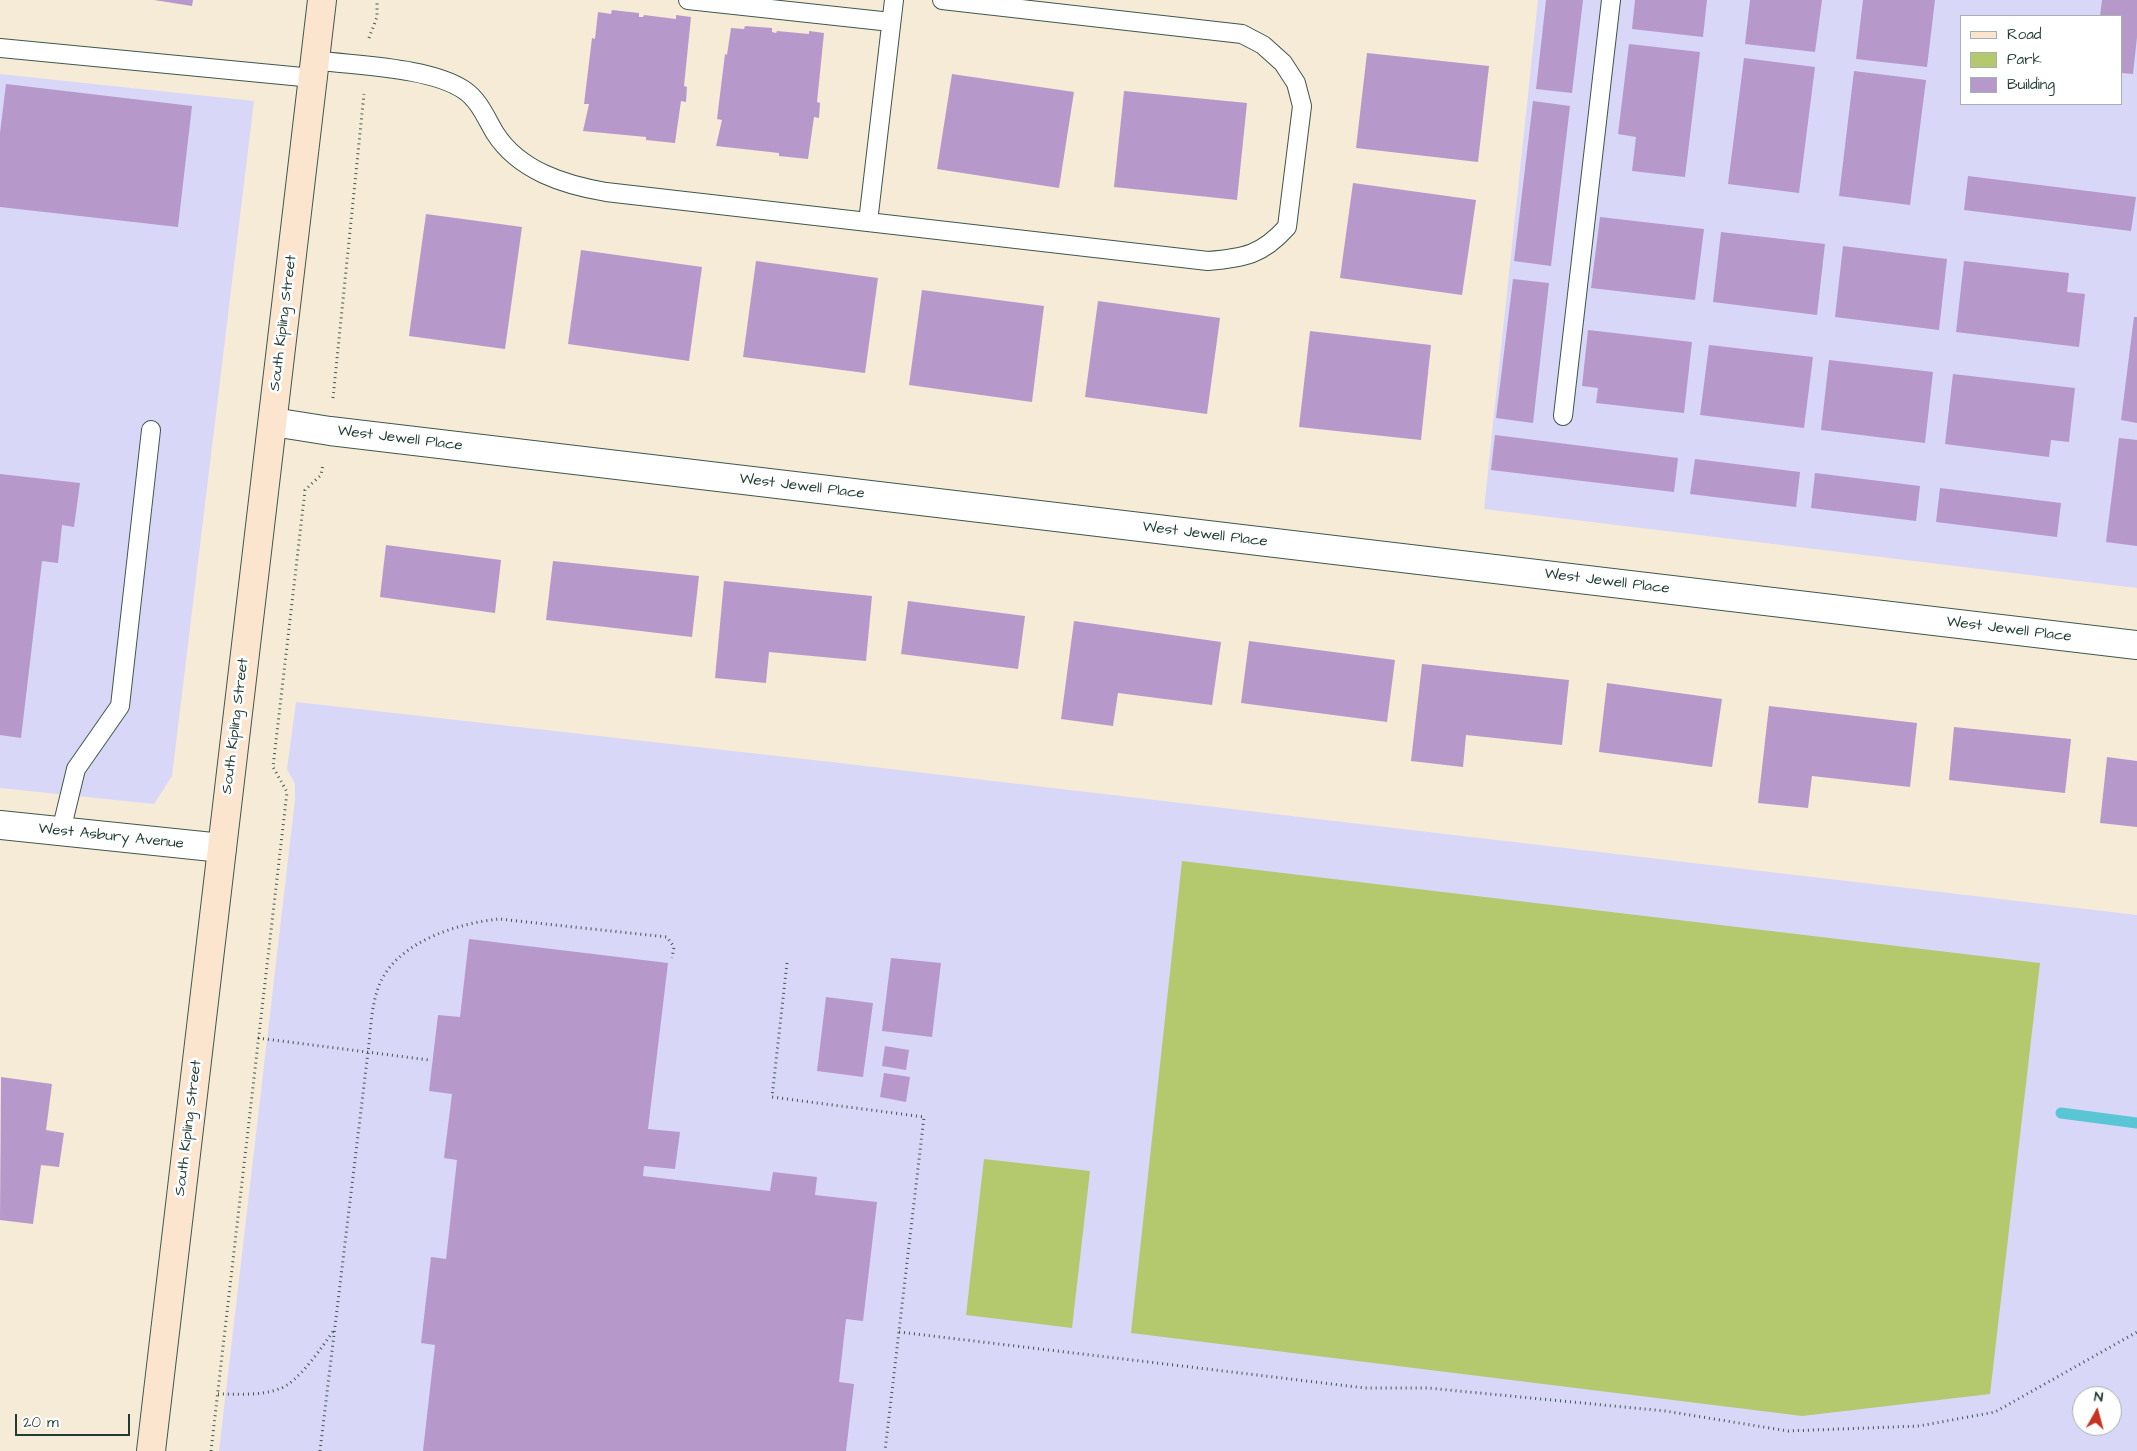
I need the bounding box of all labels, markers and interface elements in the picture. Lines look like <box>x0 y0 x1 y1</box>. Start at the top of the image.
legend <box>1960 15 2122 105</box>
text: Road <box>2007 24 2041 45</box>
text: Park <box>2007 49 2042 70</box>
text: Building <box>2007 74 2055 95</box>
street label: South Kipling Street <box>267 254 301 392</box>
street label: West Jewell Place <box>336 422 464 456</box>
street label: West Jewell Place <box>738 470 866 504</box>
street label: West Jewell Place <box>1141 518 1269 552</box>
street label: West Jewell Place <box>1543 565 1671 599</box>
street label: West Jewell Place <box>1945 613 2073 647</box>
street label: South Kipling Street <box>219 657 253 795</box>
street label: West Asbury Avenue <box>37 820 185 854</box>
street label: South Kipling Street <box>172 1059 206 1197</box>
north arrow <box>2072 1386 2122 1436</box>
text: N <box>2093 1387 2104 1408</box>
scale bar <box>18 1404 132 1436</box>
text: 20 m <box>23 1412 59 1433</box>

